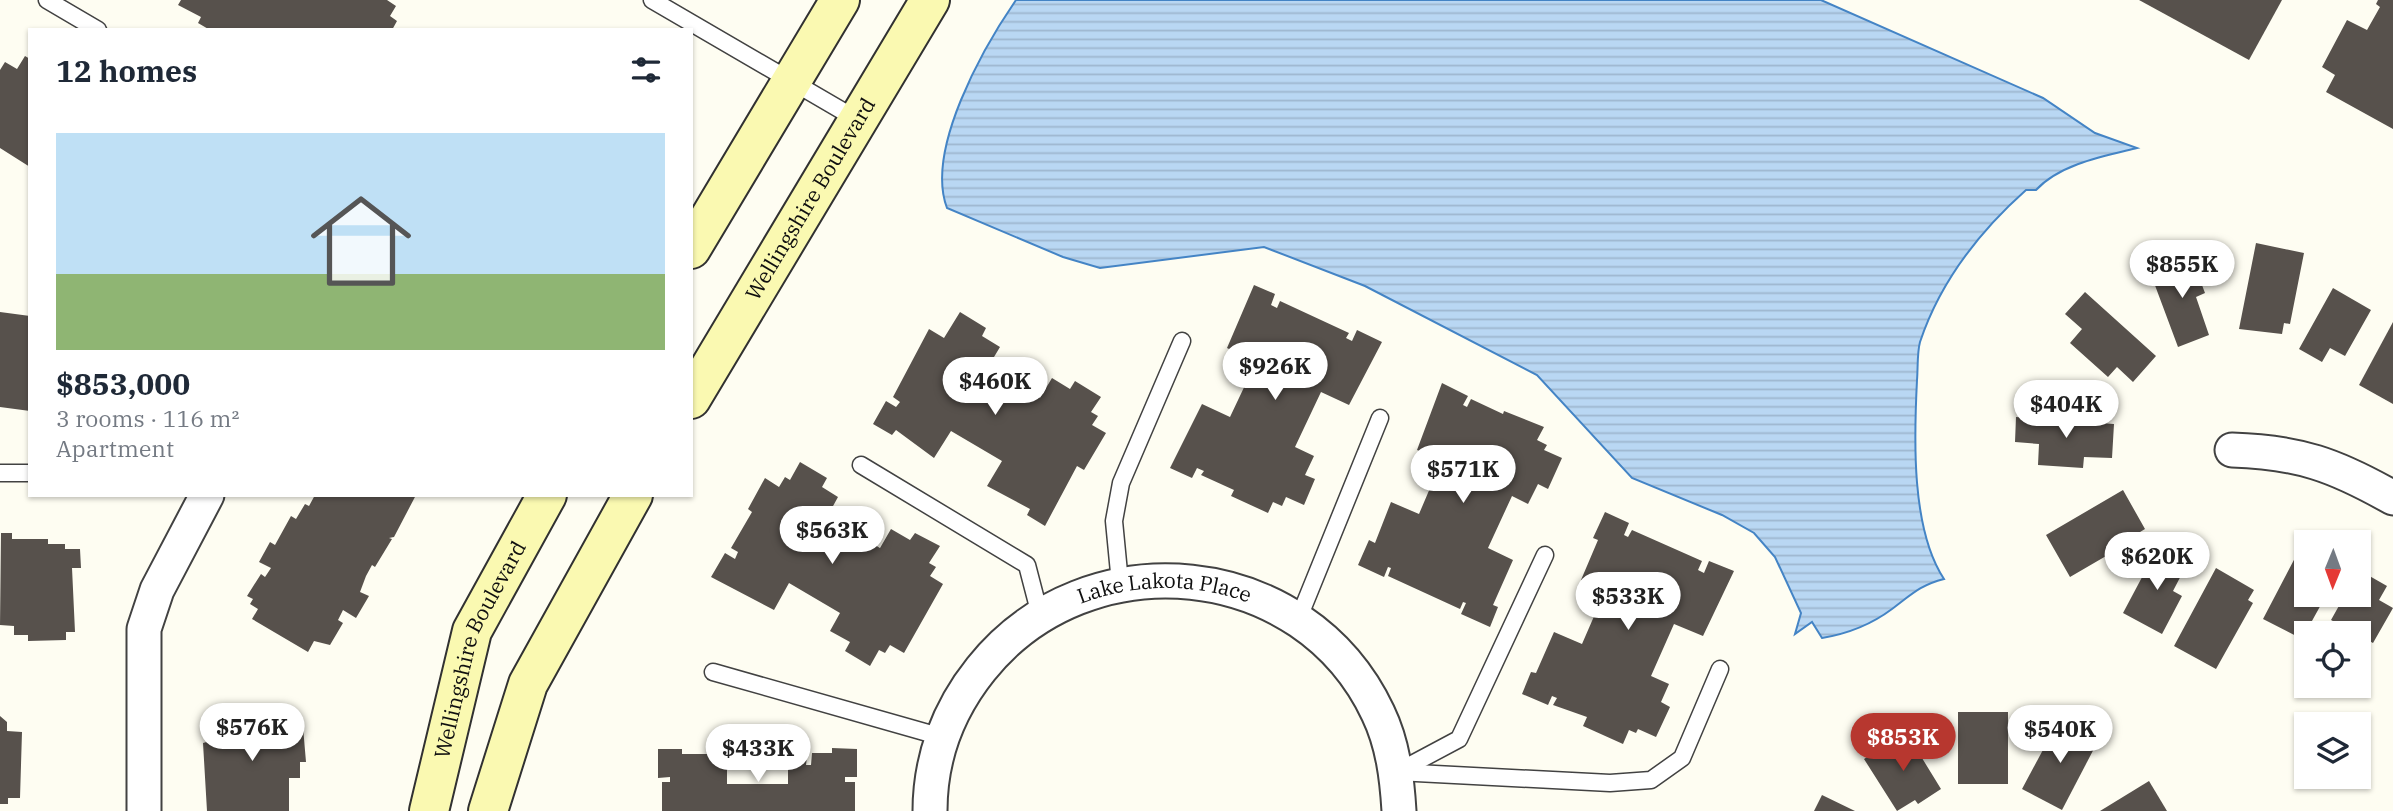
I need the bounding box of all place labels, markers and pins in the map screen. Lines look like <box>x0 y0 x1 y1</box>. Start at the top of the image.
pin: $855K <box>2133 240 2231 300</box>
pin: $926K <box>1226 342 1324 402</box>
pin: $460K <box>946 358 1044 417</box>
pin: $404K <box>2017 380 2115 440</box>
pin: $571K <box>1414 446 1512 505</box>
pin: $563K <box>783 506 881 566</box>
pin: $620K <box>2108 532 2206 592</box>
pin: $533K <box>1579 572 1677 632</box>
pin: $576K <box>203 704 301 763</box>
pin: $540K <box>2011 706 2109 765</box>
pin: $853K <box>1854 714 1952 773</box>
pin: $433K <box>709 724 807 784</box>

